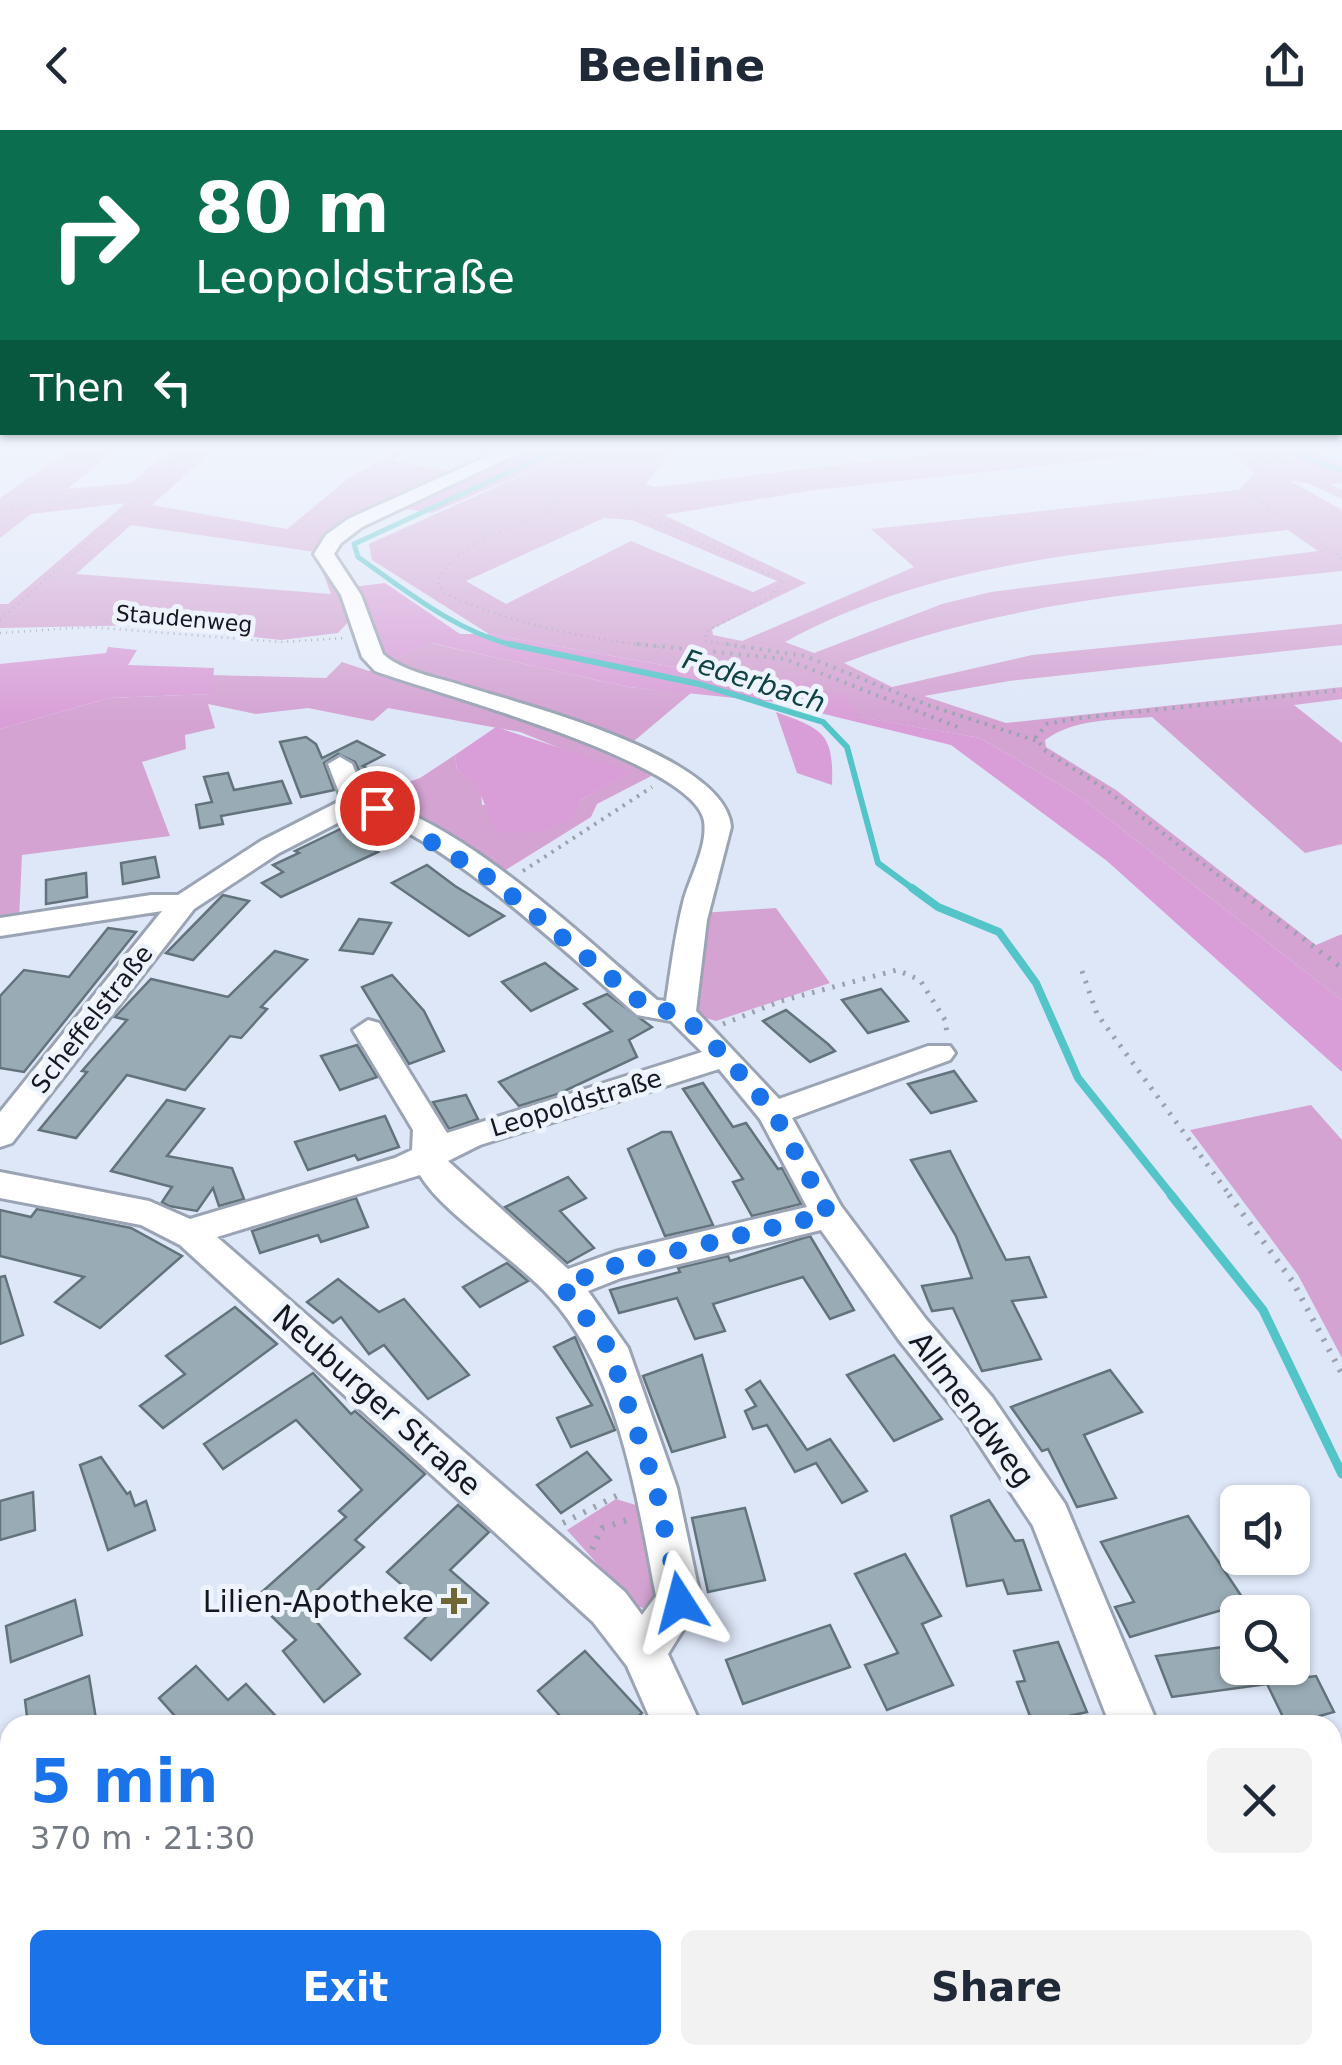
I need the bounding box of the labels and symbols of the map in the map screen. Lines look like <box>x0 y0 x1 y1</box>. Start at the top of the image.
street label: Staudenweg <box>115 601 253 637</box>
water label: Federbach <box>679 642 829 720</box>
pin <box>335 766 420 851</box>
street label: Scheffelstraße <box>25 939 159 1099</box>
street label: Leopoldstraße <box>487 1063 665 1143</box>
street label: Neuburger Straße <box>266 1297 488 1503</box>
street label: Allmendweg <box>902 1325 1042 1493</box>
position arrow <box>628 1550 732 1654</box>
place label: Lilien-Apotheke <box>203 1584 434 1619</box>
marker: Lilien-Apotheke <box>443 1590 465 1612</box>

